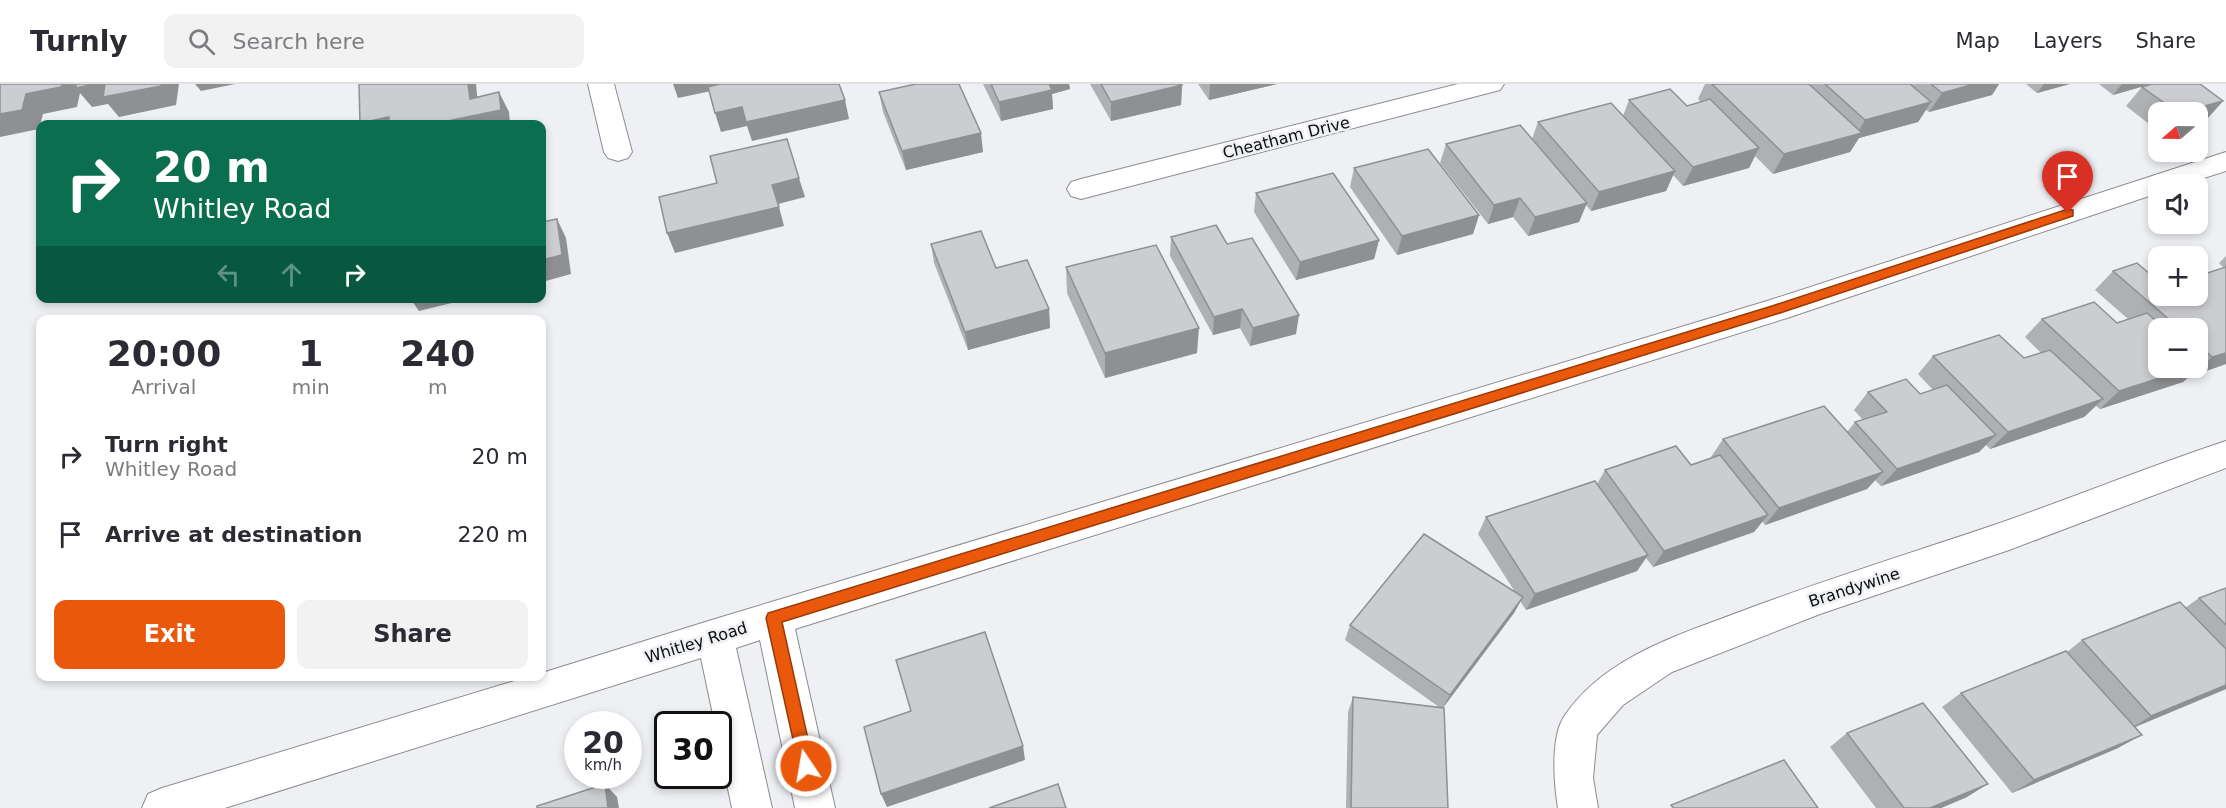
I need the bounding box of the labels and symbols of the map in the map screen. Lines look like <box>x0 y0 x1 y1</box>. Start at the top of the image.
north arrow <box>2148 102 2208 162</box>
street label: Cheatham Drive <box>1221 112 1352 162</box>
pin <box>2042 151 2093 213</box>
street label: Brandywine <box>1806 564 1902 611</box>
street label: Whitley Road <box>643 618 749 667</box>
speed limit sign: 30 <box>654 711 732 789</box>
position arrow <box>774 734 838 798</box>

